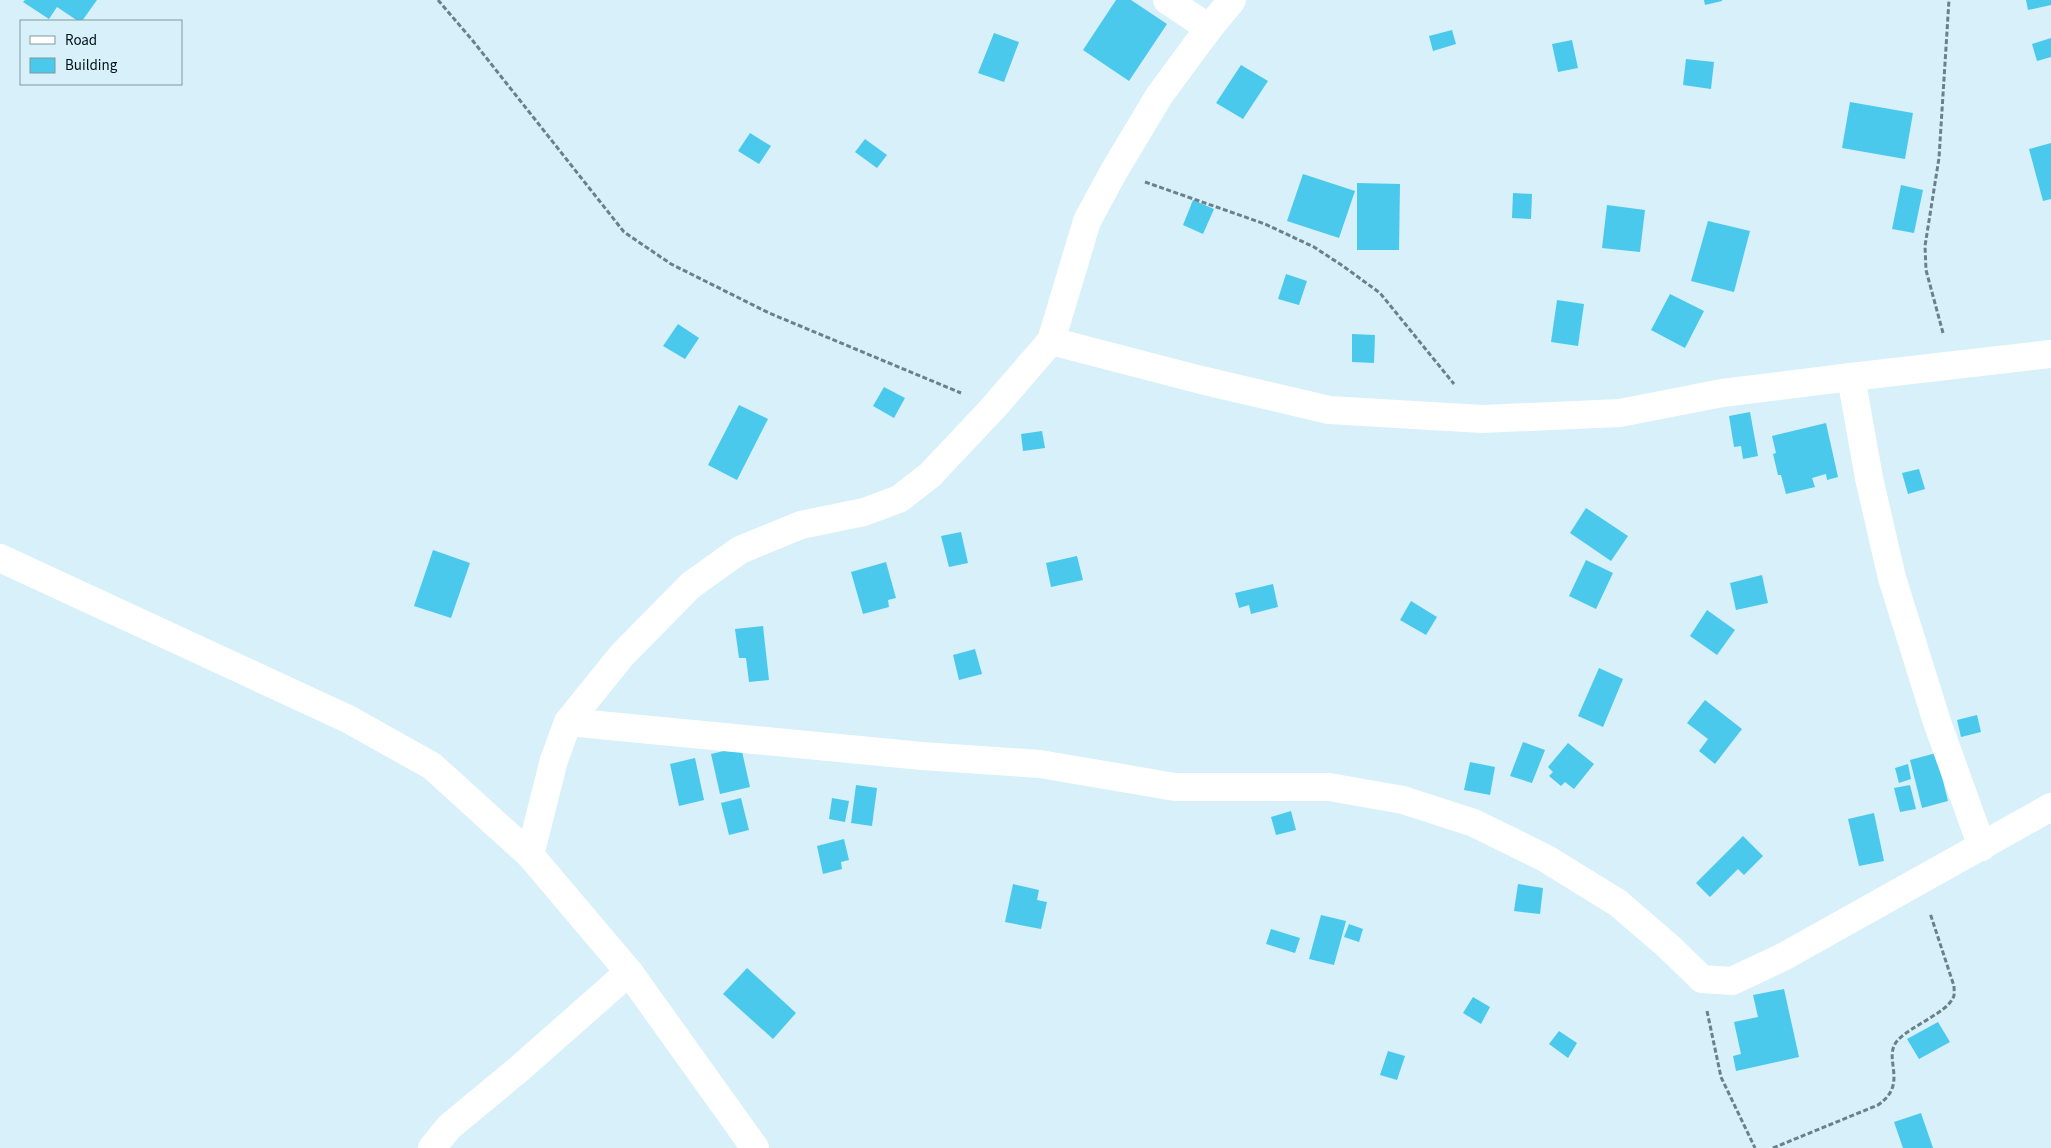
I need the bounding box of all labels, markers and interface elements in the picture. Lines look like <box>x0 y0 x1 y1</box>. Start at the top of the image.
legend <box>20 20 182 85</box>
text: Road <box>65 30 97 51</box>
text: Building <box>65 55 118 76</box>

